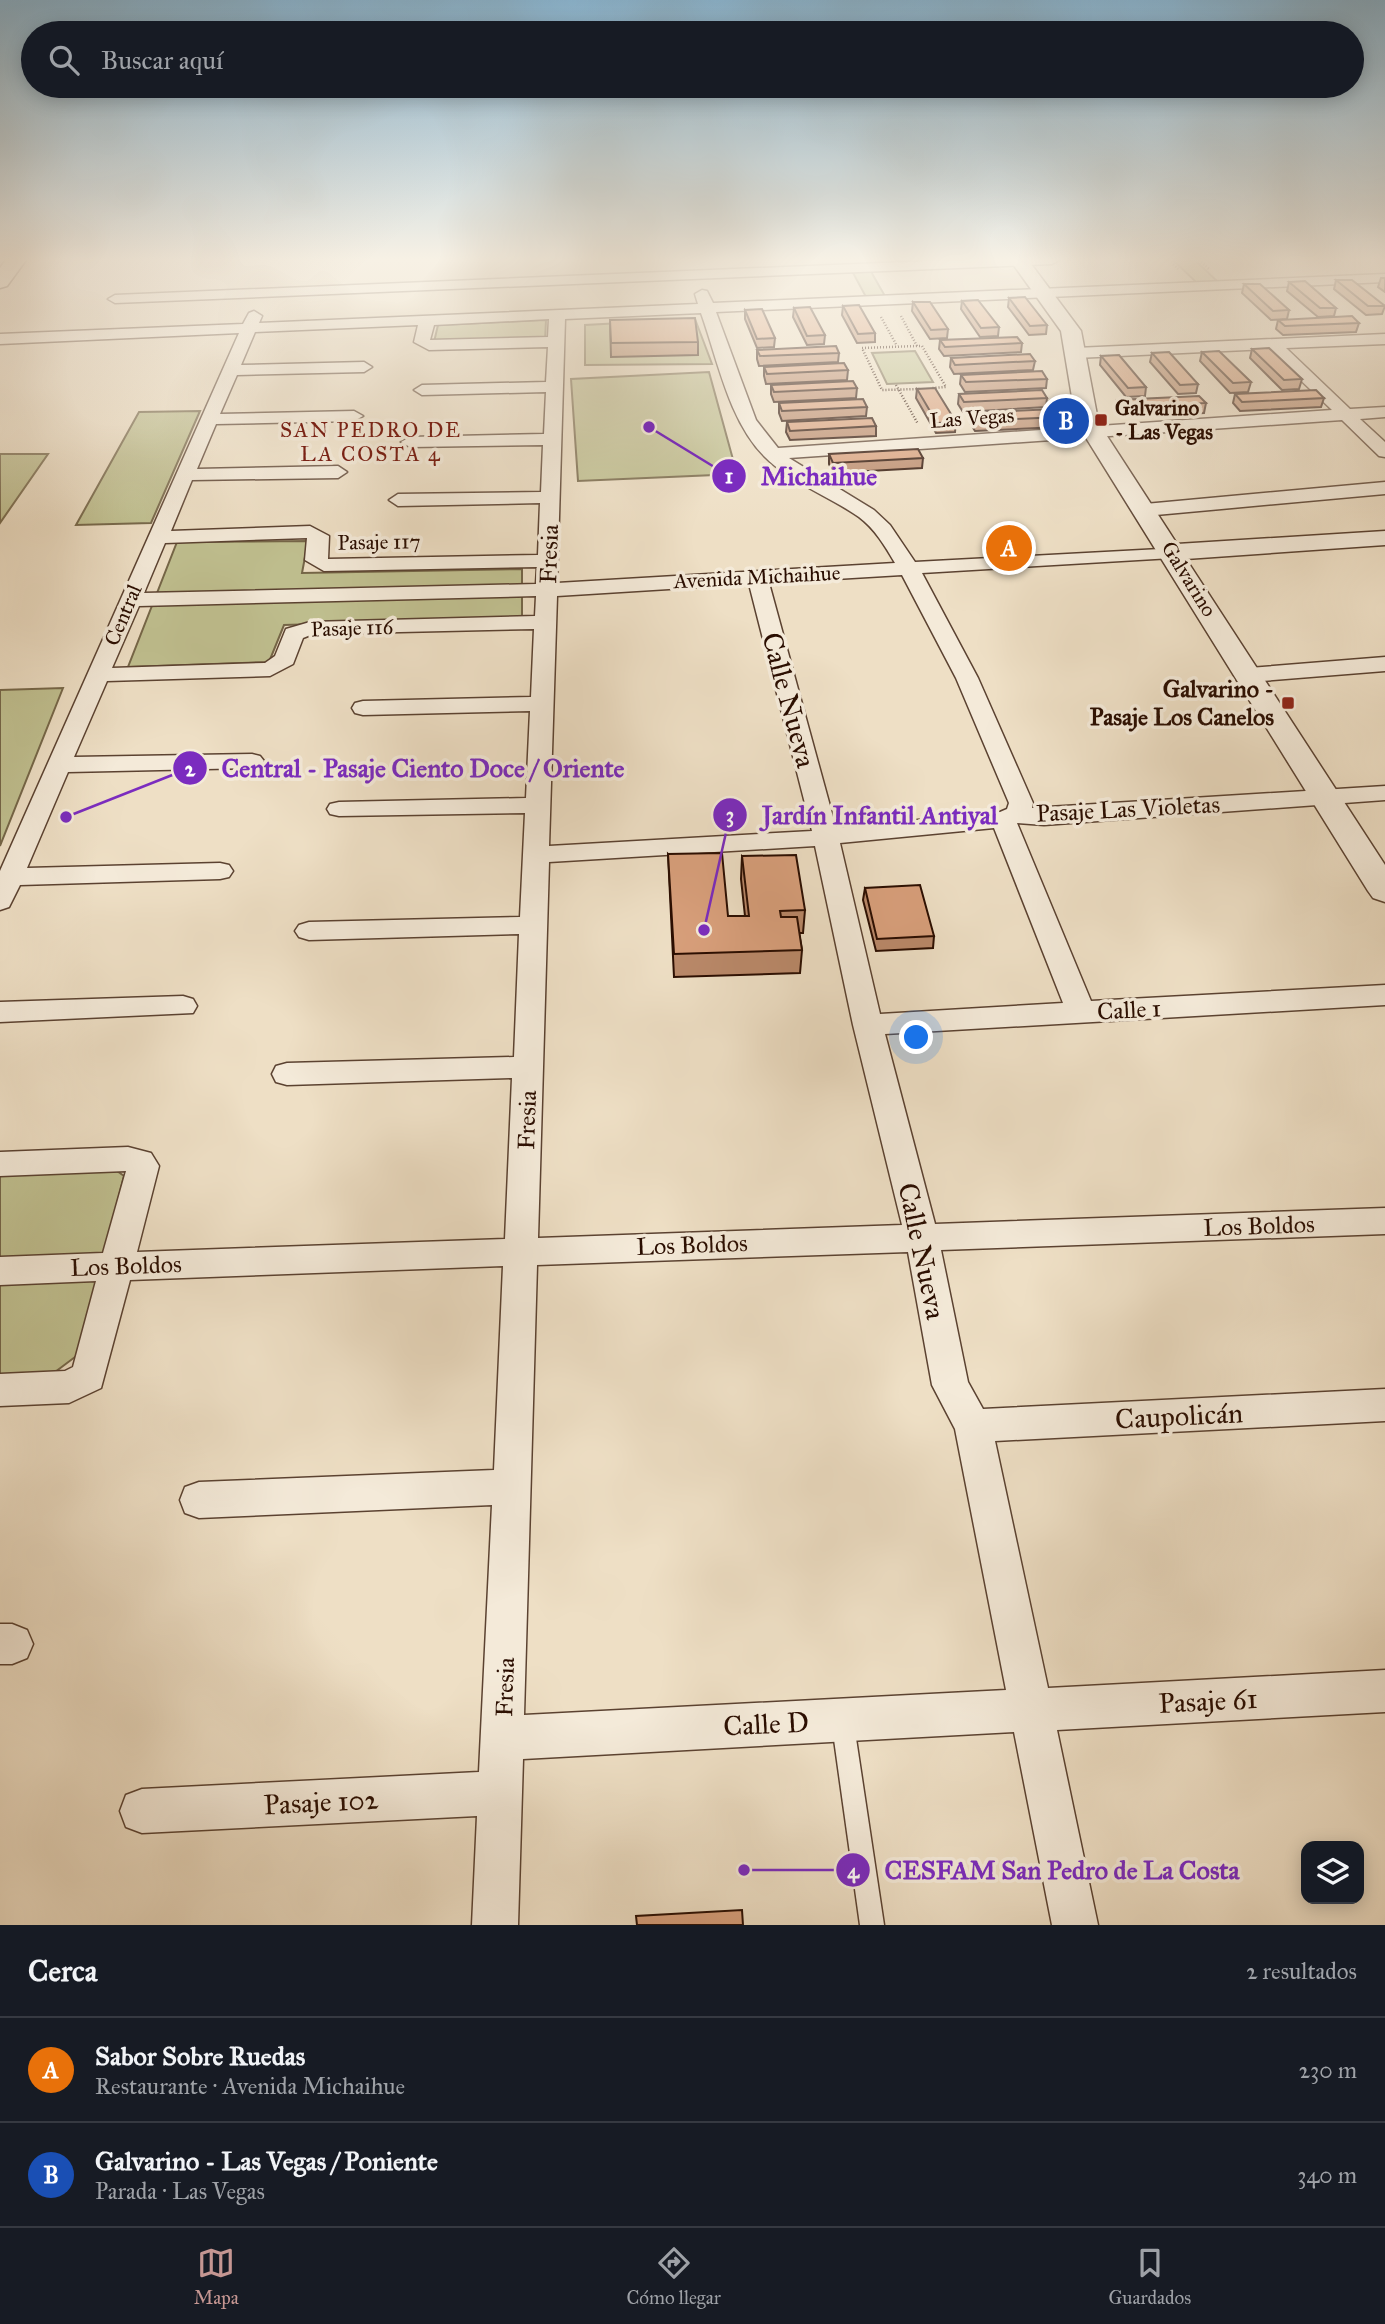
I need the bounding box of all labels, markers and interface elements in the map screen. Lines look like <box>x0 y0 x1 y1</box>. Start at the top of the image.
search box <box>21 21 1364 98</box>
icon: search <box>45 41 83 79</box>
text: Buscar aquí <box>101 44 223 76</box>
pin: B <box>1043 395 1089 447</box>
place label: Galvarino - Las Vegas <box>1115 395 1213 445</box>
street label: Las Vegas <box>929 402 1015 434</box>
marker: Galvarino - Las Vegas <box>1093 412 1109 428</box>
district label: SAN PEDRO DE LA COSTA 4 <box>280 417 462 467</box>
callout: Michaihue <box>712 453 891 500</box>
text: Michaihue <box>761 460 877 492</box>
text: 1 <box>725 463 733 489</box>
pin: A <box>986 522 1032 574</box>
street label: Fresia <box>533 523 565 584</box>
street label: Pasaje 117 <box>337 528 421 556</box>
street label: Galvarino <box>1156 536 1222 622</box>
street label: Avenida Michaihue <box>672 560 841 594</box>
street label: Central <box>98 580 148 650</box>
street label: Pasaje 116 <box>310 614 395 642</box>
street label: Calle Nueva <box>754 629 824 772</box>
place label: Galvarino - Pasaje Los Canelos <box>1090 674 1274 732</box>
marker: Galvarino - Pasaje Los Canelos <box>1280 695 1296 711</box>
callout: Central - Pasaje Ciento Doce / Oriente <box>173 745 639 792</box>
text: Central - Pasaje Ciento Doce / Oriente <box>222 752 625 784</box>
text: 2 <box>185 756 196 782</box>
street label: Pasaje Las Violetas <box>1035 789 1221 829</box>
callout: Jardín Infantil Antiyal <box>713 791 1012 838</box>
text: Jardín Infantil Antiyal <box>759 799 999 832</box>
text: 3 <box>726 802 734 828</box>
street label: Calle 1 <box>1096 993 1162 1027</box>
your location <box>899 1020 933 1054</box>
street label: Fresia <box>511 1089 543 1150</box>
street label: Calle Nueva <box>890 1180 954 1323</box>
street label: Los Boldos <box>1203 1209 1315 1243</box>
street label: Los Boldos <box>636 1228 748 1262</box>
street label: Los Boldos <box>70 1249 182 1283</box>
street label: Caupolicán <box>1114 1395 1244 1437</box>
street label: Fresia <box>489 1656 521 1717</box>
street label: Pasaje 61 <box>1158 1681 1258 1721</box>
street label: Calle D <box>722 1704 810 1744</box>
street label: Pasaje 102 <box>263 1782 379 1822</box>
map controls <box>1301 1841 1364 1904</box>
button: layers <box>1301 1841 1364 1904</box>
callout: CESFAM San Pedro de La Costa <box>835 1847 1253 1894</box>
text: CESFAM San Pedro de La Costa <box>884 1854 1241 1886</box>
text: 4 <box>847 1858 860 1884</box>
text: Cerca <box>28 1953 97 1989</box>
text: 2 resultados <box>1246 1957 1357 1985</box>
text: Sabor Sobre Ruedas <box>95 2040 305 2072</box>
text: A <box>43 2056 59 2084</box>
text: 230 m <box>1299 2056 1357 2084</box>
text: Restaurante · Avenida Michaihue <box>95 2072 405 2100</box>
text: Galvarino - Las Vegas / Poniente <box>95 2145 438 2177</box>
text: B <box>43 2161 59 2189</box>
text: 340 m <box>1297 2161 1357 2189</box>
text: Parada · Las Vegas <box>95 2177 265 2205</box>
tab: Mapa <box>194 2244 239 2309</box>
tab: Cómo llegar <box>626 2244 721 2309</box>
tab: Guardados <box>1108 2244 1191 2309</box>

